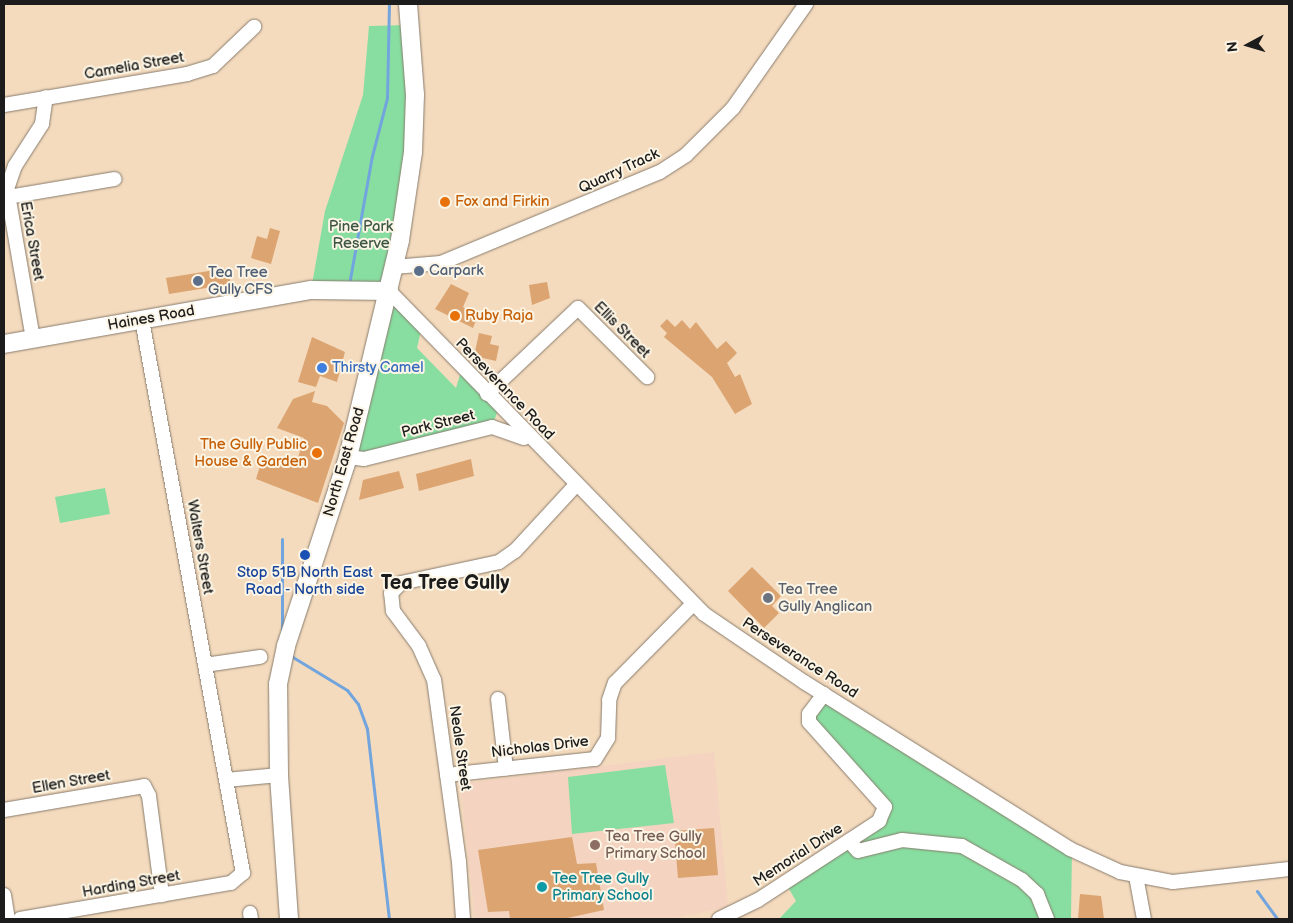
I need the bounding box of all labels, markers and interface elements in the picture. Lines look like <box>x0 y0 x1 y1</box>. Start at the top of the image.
north arrow <box>1223 20 1273 70</box>
text: N <box>1224 41 1242 53</box>
street label: Camelia Street <box>83 48 185 84</box>
street label: Quarry Track <box>575 144 663 198</box>
place label: Fox and Firkin <box>455 193 549 211</box>
marker: Fox and Firkin <box>439 196 451 208</box>
street label: Erica Street <box>16 200 48 282</box>
park label: Pine Park Reserve <box>329 217 393 252</box>
place label: Carpark <box>429 262 484 280</box>
place label: Tea Tree Gully CFS <box>208 263 274 298</box>
marker: Carpark <box>413 265 425 277</box>
marker: Tea Tree Gully CFS <box>192 275 204 287</box>
street label: Ellis Street <box>590 298 654 362</box>
street label: Haines Road <box>106 301 196 335</box>
place label: Ruby Raja <box>465 307 534 325</box>
marker: Ruby Raja <box>449 310 461 322</box>
street label: Perseverance Road <box>452 334 558 444</box>
place label: Thirsty Camel <box>332 359 424 377</box>
marker: Thirsty Camel <box>316 362 328 374</box>
street label: North East Road <box>320 405 368 519</box>
street label: Park Street <box>399 406 477 442</box>
place label: The Gully Public House & Garden <box>194 435 307 470</box>
marker: The Gully Public House & Garden <box>311 447 323 459</box>
street label: Walters Street <box>183 498 217 596</box>
marker: Stop 51B North East Road - North side <box>299 549 311 561</box>
place label: Stop 51B North East Road - North side <box>237 563 373 598</box>
district label: Tea Tree Gully <box>381 571 509 595</box>
place label: Tea Tree Gully Anglican <box>778 580 873 615</box>
marker: Tea Tree Gully Anglican <box>762 592 774 604</box>
street label: Perseverance Road <box>739 614 861 702</box>
street label: Neale Street <box>445 704 475 792</box>
street label: Nicholas Drive <box>490 732 590 762</box>
street label: Ellen Street <box>31 766 111 798</box>
street label: Memorial Drive <box>750 819 846 891</box>
place label: Tea Tree Gully Primary School <box>605 827 707 862</box>
marker: Tea Tree Gully Primary School <box>589 839 601 851</box>
street label: Harding Street <box>81 867 181 901</box>
place label: Tee Tree Gully Primary School <box>552 869 654 904</box>
marker: Tee Tree Gully Primary School <box>536 881 548 893</box>

